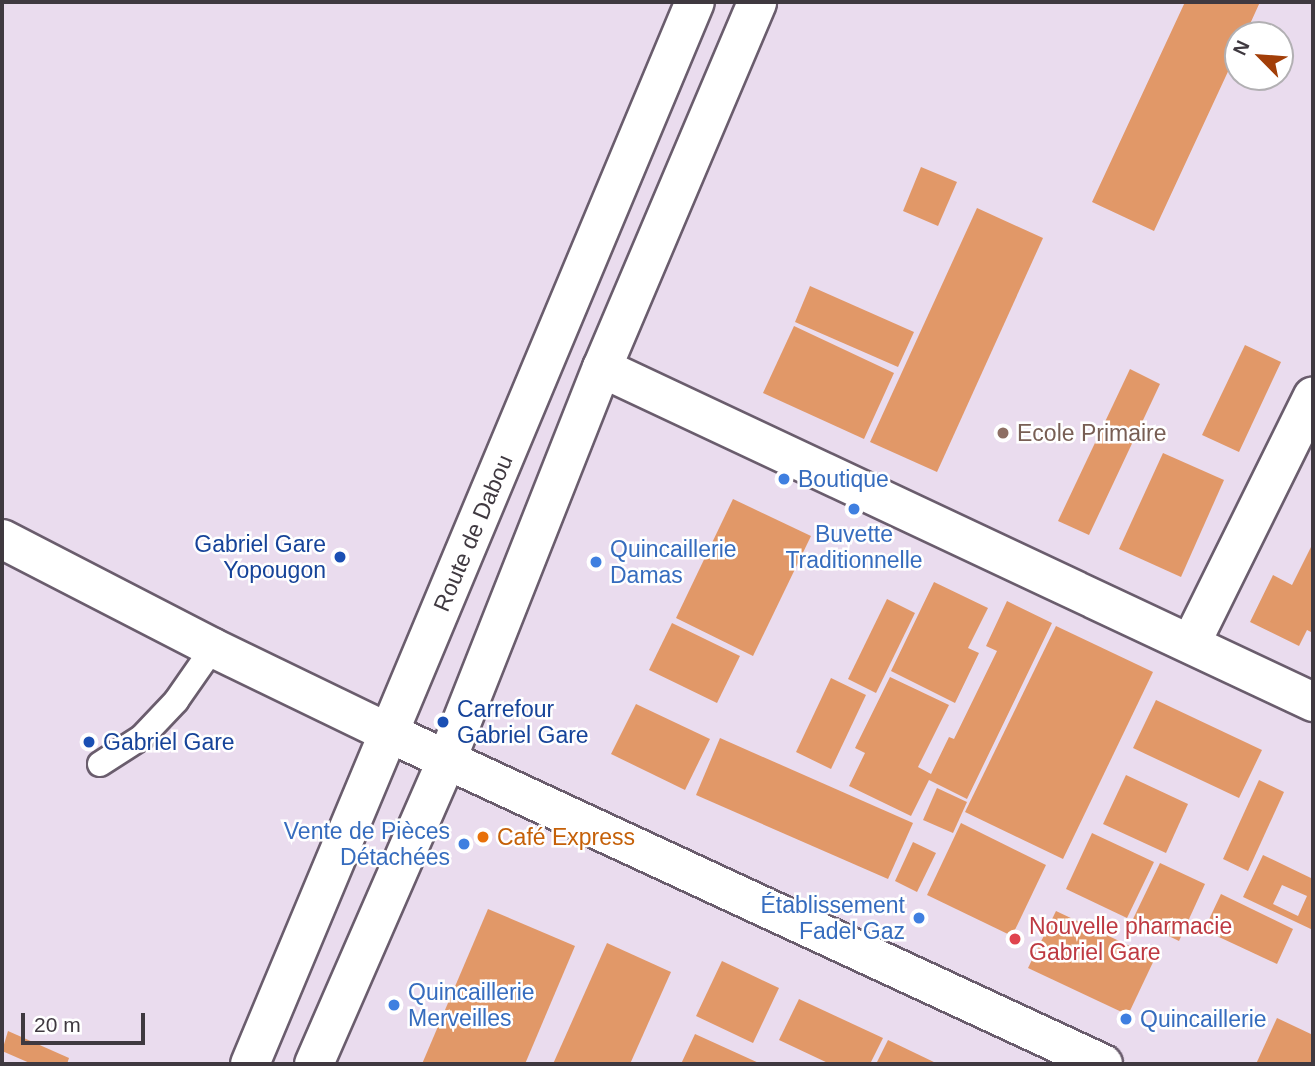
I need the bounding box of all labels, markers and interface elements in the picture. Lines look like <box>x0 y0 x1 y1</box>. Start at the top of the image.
north arrow <box>1224 21 1294 91</box>
text: N <box>1229 37 1254 58</box>
place label: Ecole Primaire <box>1017 419 1167 447</box>
marker: Ecole Primaire <box>995 425 1011 441</box>
street label: Route de Dabou <box>428 451 518 615</box>
place label: Boutique <box>798 465 889 493</box>
marker: Boutique <box>776 471 792 487</box>
marker: Buvette Traditionnelle <box>846 501 862 517</box>
place label: Buvette Traditionnelle <box>785 520 923 574</box>
place label: Gabriel Gare Yopougon <box>194 530 326 584</box>
place label: Quincaillerie Damas <box>610 535 737 589</box>
marker: Gabriel Gare Yopougon <box>332 549 348 565</box>
marker: Quincaillerie Damas <box>588 554 604 570</box>
place label: Carrefour Gabriel Gare <box>457 695 589 749</box>
marker: Carrefour Gabriel Gare <box>435 714 451 730</box>
place label: Gabriel Gare <box>103 728 235 756</box>
marker: Gabriel Gare <box>81 734 97 750</box>
place label: Vente de Pièces Détachées <box>284 817 450 871</box>
place label: Café Express <box>497 823 635 851</box>
marker: Café Express <box>475 829 491 845</box>
marker: Vente de Pièces Détachées <box>456 836 472 852</box>
place label: Établissement Fadel Gaz <box>761 891 905 945</box>
marker: Établissement Fadel Gaz <box>911 910 927 926</box>
place label: Nouvelle pharmacie Gabriel Gare <box>1029 912 1232 966</box>
marker: Nouvelle pharmacie Gabriel Gare <box>1007 931 1023 947</box>
place label: Quincaillerie Merveilles <box>408 978 535 1032</box>
marker: Quincaillerie Merveilles <box>386 997 402 1013</box>
scale bar <box>24 1000 149 1044</box>
place label: Quincaillerie <box>1140 1005 1267 1033</box>
marker: Quincaillerie <box>1118 1011 1134 1027</box>
text: 20 m <box>34 1013 81 1036</box>

